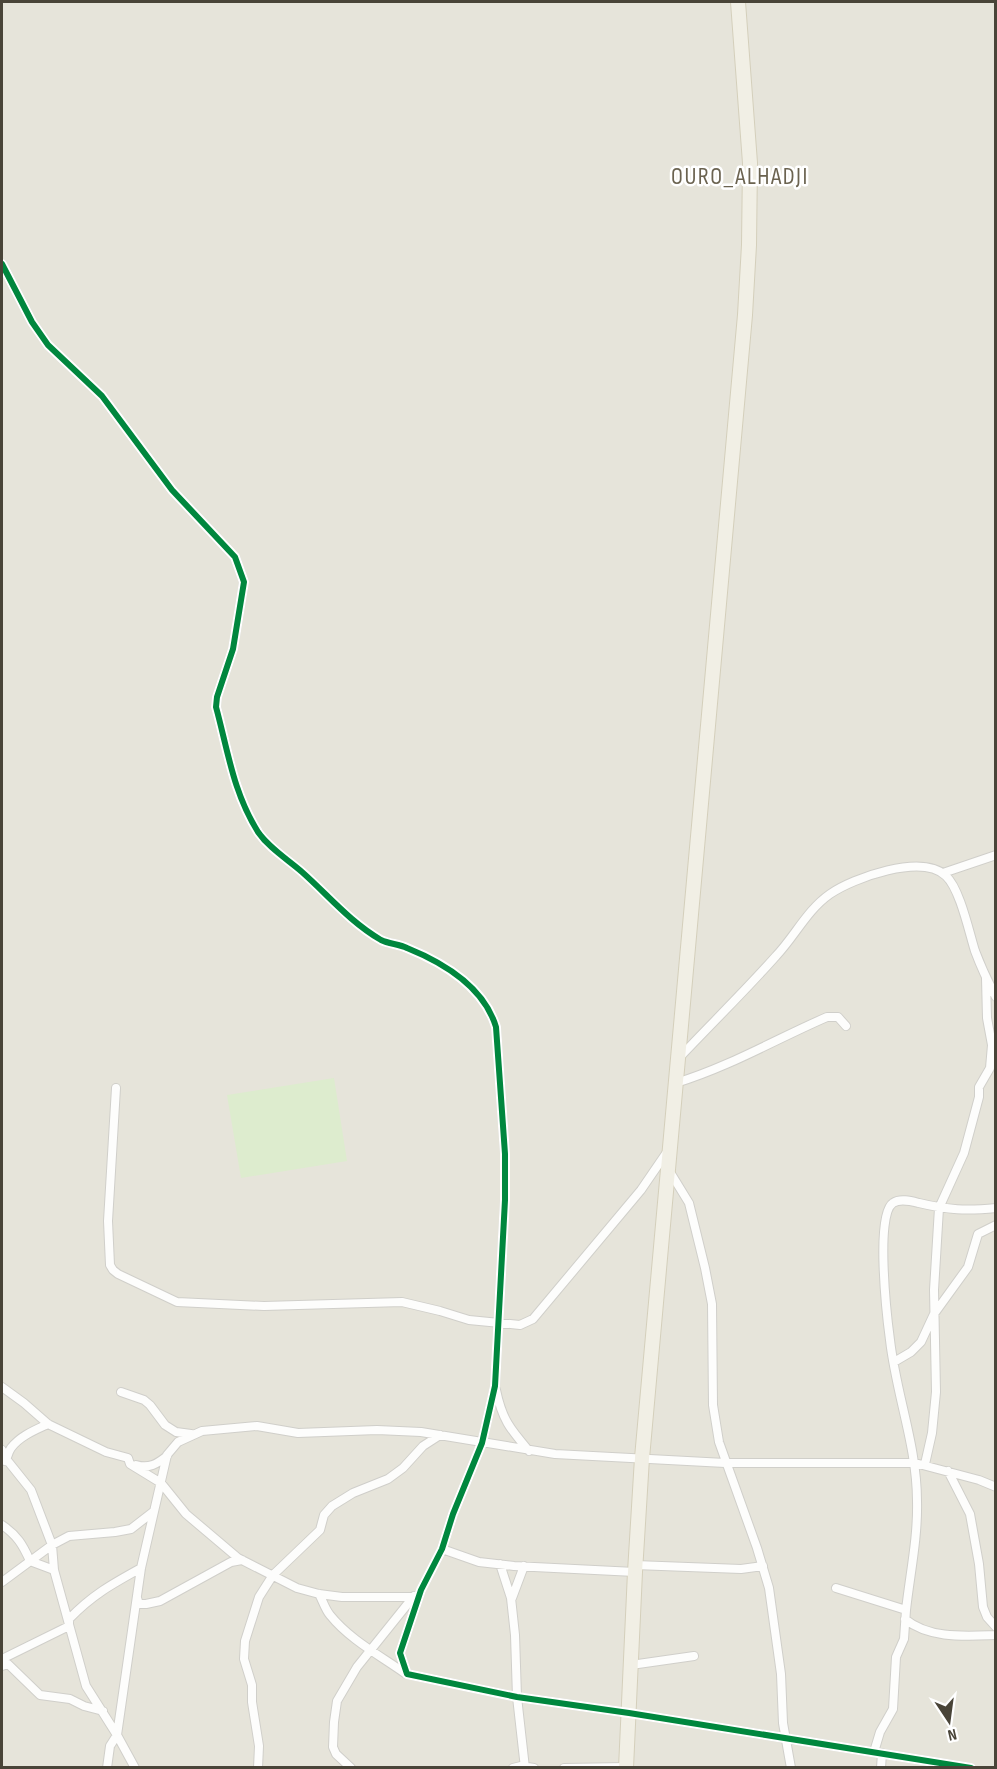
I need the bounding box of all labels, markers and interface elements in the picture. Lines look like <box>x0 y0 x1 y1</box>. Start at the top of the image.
district label: OURO_ALHADJI <box>671 162 809 191</box>
north arrow <box>919 1691 979 1751</box>
text: N <box>946 1724 958 1744</box>

